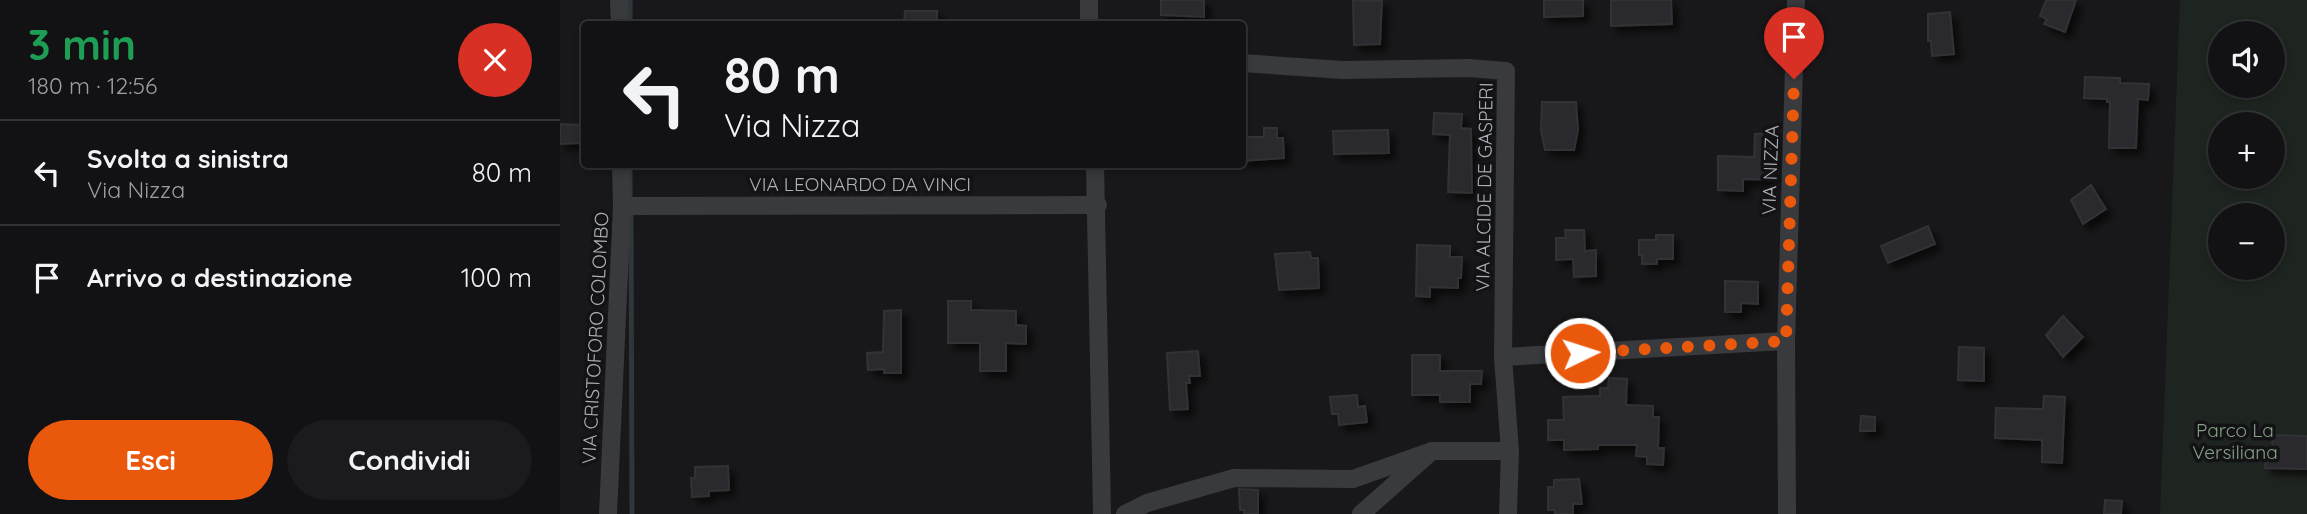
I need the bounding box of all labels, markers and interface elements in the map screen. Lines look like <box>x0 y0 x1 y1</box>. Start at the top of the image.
pin <box>1764 7 1824 79</box>
text: 3 min <box>28 18 136 71</box>
icon: arrive <box>1775 18 1813 56</box>
map controls <box>2208 21 2285 280</box>
button: sound <box>2208 21 2285 98</box>
button: close <box>458 23 532 97</box>
text: 80 m <box>724 44 840 105</box>
icon: left <box>609 49 700 140</box>
text: 180 m · 12:56 <box>28 71 157 100</box>
street label: VIA ALCIDE DE GASPERI <box>1470 82 1498 292</box>
text: Via Nizza <box>724 105 860 145</box>
button: + <box>2208 112 2285 189</box>
street label: VIA NIZZA <box>1756 124 1784 216</box>
text: Svolta a sinistra <box>87 142 289 175</box>
icon: left <box>28 154 66 192</box>
text: 80 m <box>472 156 532 189</box>
street label: VIA LEONARDO DA VINCI <box>749 172 971 196</box>
text: Via Nizza <box>87 175 185 204</box>
button: − <box>2208 203 2285 280</box>
street label: VIA CRISTOFORO COLOMBO <box>576 211 614 465</box>
icon: arrive <box>28 259 66 297</box>
text: Arrivo a destinazione <box>87 261 353 294</box>
text: 100 m <box>461 261 532 294</box>
position arrow <box>1543 316 1617 390</box>
park label: Parco La Versiliana <box>2192 418 2278 464</box>
button: Esci <box>28 420 273 500</box>
button: Condividi <box>287 420 532 500</box>

